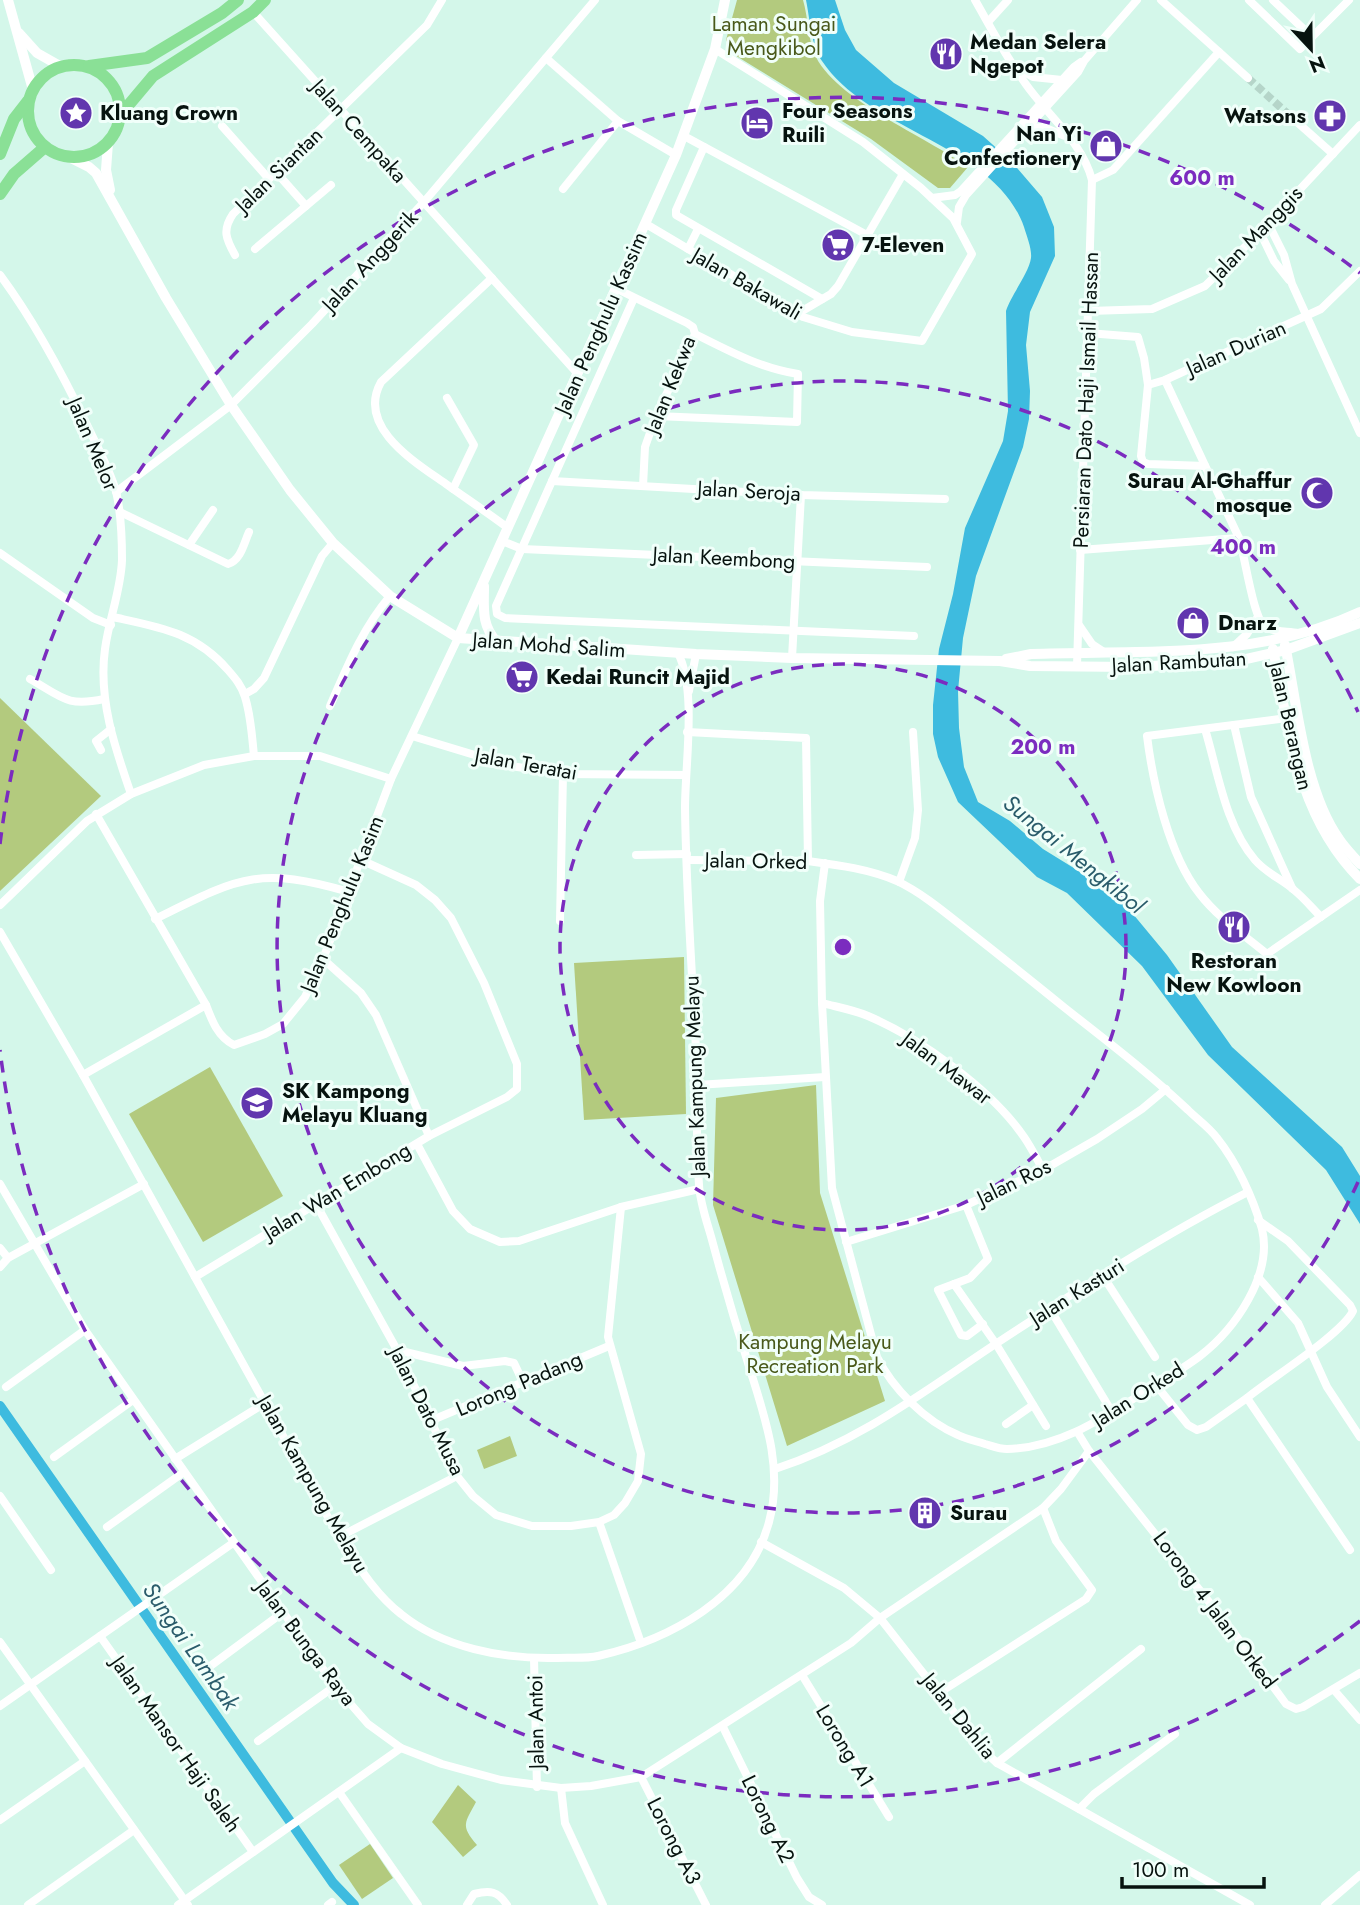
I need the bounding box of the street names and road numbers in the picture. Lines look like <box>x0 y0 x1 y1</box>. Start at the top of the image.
street label: Jalan Cempaka <box>302 70 414 189</box>
street label: Jalan Siantan <box>226 120 330 222</box>
street label: Jalan Manggis <box>1200 179 1310 291</box>
street label: Jalan Anggerik <box>313 203 425 321</box>
street label: Jalan Penghulu Kassim <box>546 227 655 422</box>
street label: Jalan Bakawali <box>684 239 808 328</box>
street label: Persiaran Dato Haji Ismail Hassan <box>1066 251 1106 549</box>
street label: Jalan Durian <box>1179 313 1291 385</box>
street label: Jalan Kekwa <box>636 331 703 441</box>
street label: Jalan Melor <box>59 390 126 496</box>
street label: Jalan Seroja <box>694 473 801 509</box>
street label: Jalan Keembong <box>649 539 796 577</box>
street label: Jalan Mohd Salim <box>468 624 627 665</box>
street label: Jalan Rambutan <box>1108 643 1247 681</box>
street label: Jalan Berangan <box>1261 656 1320 793</box>
street label: Jalan Teratai <box>469 740 580 788</box>
street label: Jalan Penghulu Kasim <box>292 811 391 1000</box>
street label: Jalan Orked <box>701 845 808 877</box>
street label: Jalan Kampung Melayu <box>677 975 714 1180</box>
street label: Jalan Mawar <box>893 1022 999 1112</box>
street label: Jalan Wan Embong <box>255 1135 417 1249</box>
street label: Jalan Ros <box>969 1151 1056 1214</box>
street label: Jalan Kasturi <box>1021 1251 1130 1335</box>
street label: Jalan Dato Musa <box>380 1339 472 1481</box>
street label: Lorong Padang <box>451 1344 587 1424</box>
street label: Jalan Orked <box>1084 1355 1190 1437</box>
street label: Jalan Kampung Melayu <box>248 1387 376 1579</box>
street label: Lorong 4 Jalan Orked <box>1146 1525 1284 1695</box>
street label: Jalan Bunga Raya <box>247 1571 363 1712</box>
street label: Jalan Mansor Haji Saleh <box>102 1647 248 1838</box>
street label: Jalan Dahlia <box>913 1664 1003 1766</box>
street label: Jalan Antoi <box>520 1675 552 1772</box>
street label: Lorong A1 <box>808 1699 882 1793</box>
street label: Lorong A2 <box>734 1770 802 1868</box>
street label: Lorong A3 <box>639 1792 709 1890</box>

